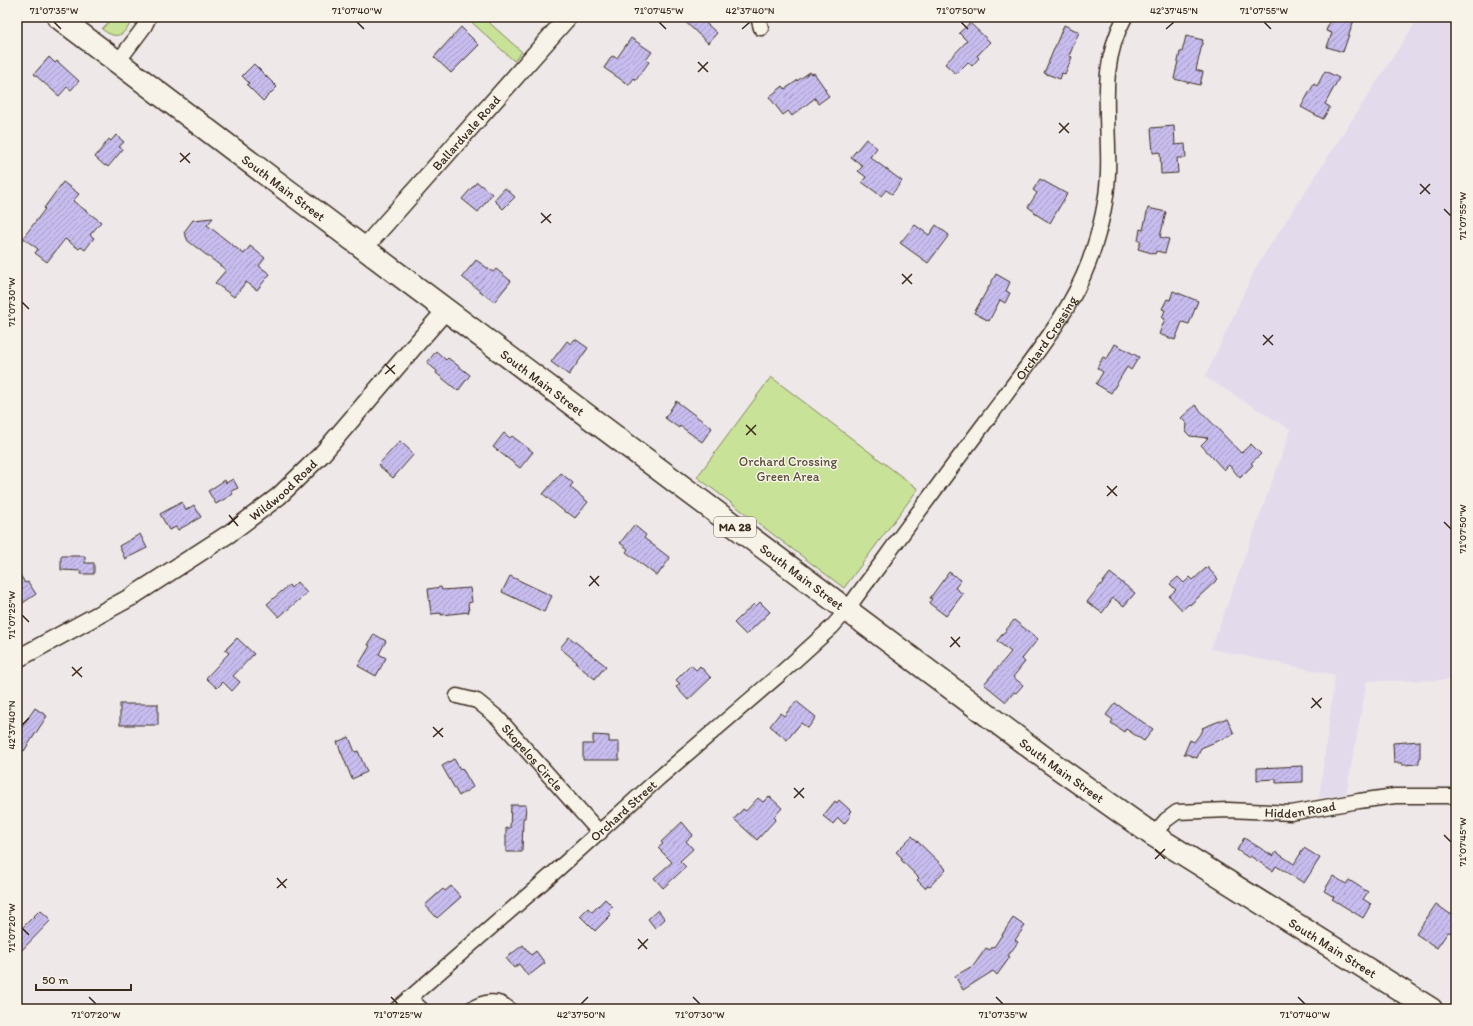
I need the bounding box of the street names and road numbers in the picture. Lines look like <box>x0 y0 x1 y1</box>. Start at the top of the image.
street label: Ballardvale Road <box>429 92 503 173</box>
street label: South Main Street <box>239 151 329 224</box>
street label: Orchard Crossing <box>1012 293 1080 383</box>
street label: South Main Street <box>498 346 588 419</box>
street label: Wildwood Road <box>246 456 320 523</box>
road number: MA 28 <box>714 517 756 537</box>
street label: South Main Street <box>757 540 847 613</box>
street label: Skopelos Circle <box>499 720 566 794</box>
street label: South Main Street <box>1017 734 1107 806</box>
street label: Orchard Street <box>587 777 659 844</box>
street label: Hidden Road <box>1264 798 1337 821</box>
street label: South Main Street <box>1286 914 1380 981</box>

